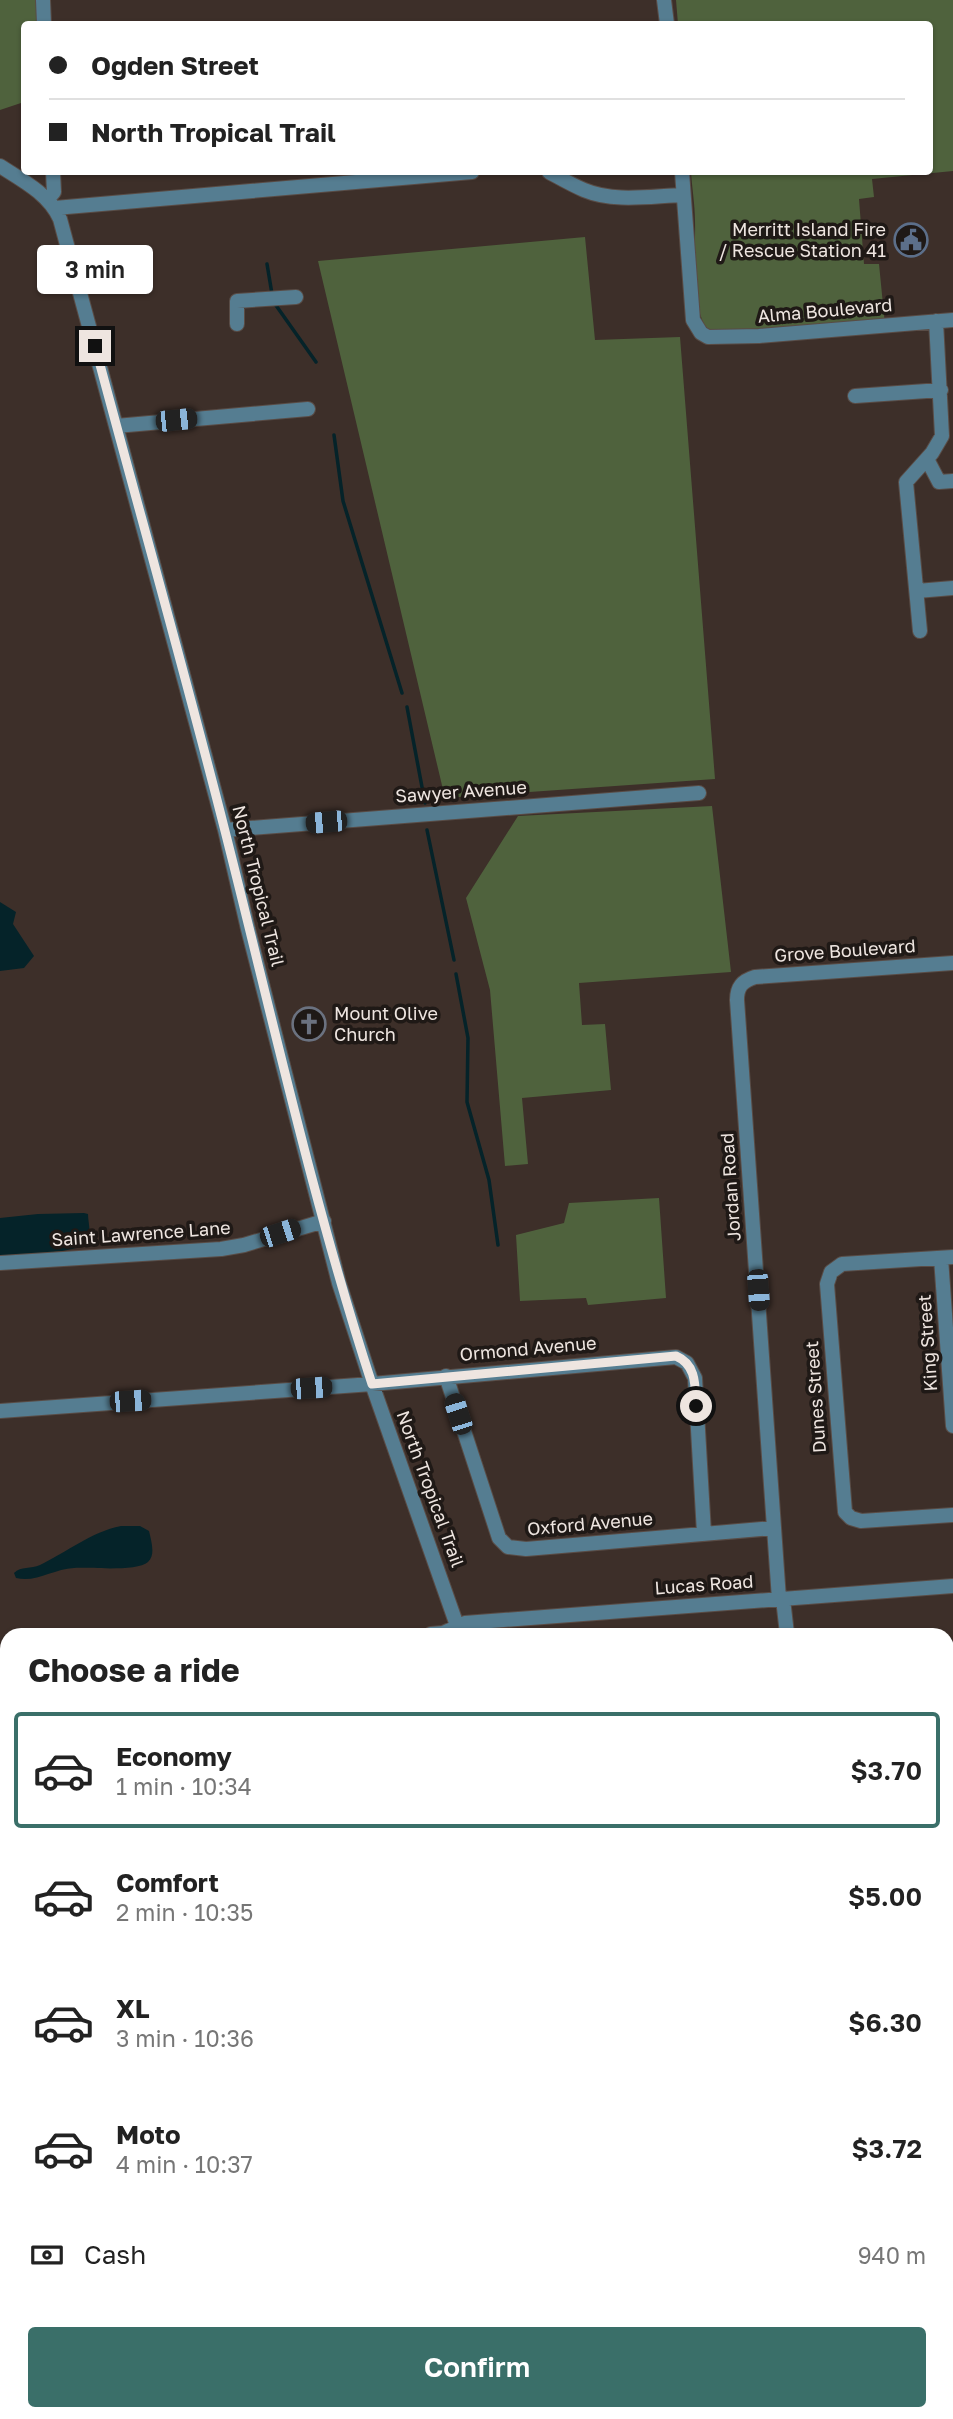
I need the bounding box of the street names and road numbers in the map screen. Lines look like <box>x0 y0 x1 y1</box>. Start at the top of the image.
street label: Alma Boulevard <box>757 293 893 327</box>
street label: Sawyer Avenue <box>394 775 527 807</box>
street label: North Tropical Trail <box>228 803 290 969</box>
street label: Grove Boulevard <box>773 934 916 966</box>
street label: Jordan Road <box>715 1132 745 1242</box>
street label: Saint Lawrence Lane <box>51 1216 231 1250</box>
street label: King Street <box>913 1294 941 1392</box>
street label: Ormond Avenue <box>459 1331 597 1365</box>
street label: Dunes Street <box>800 1340 830 1454</box>
street label: North Tropical Trail <box>392 1407 470 1570</box>
street label: Oxford Avenue <box>526 1507 654 1539</box>
street label: Lucas Road <box>654 1570 754 1598</box>

